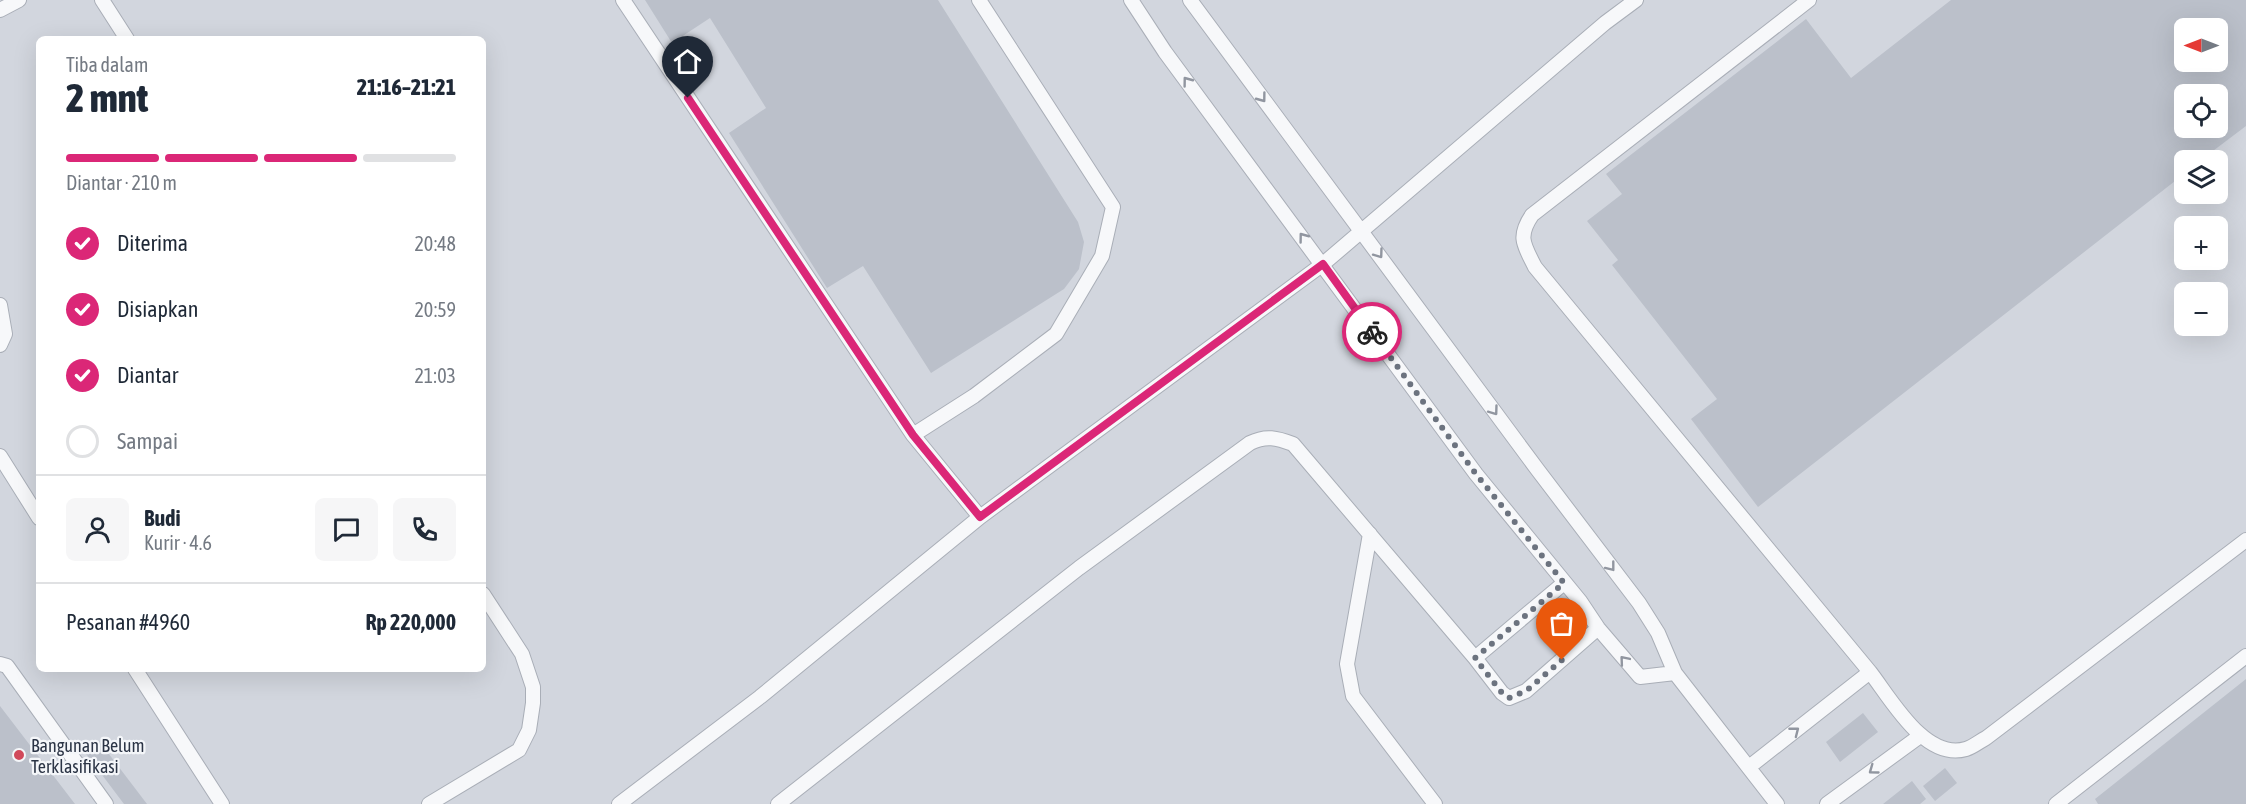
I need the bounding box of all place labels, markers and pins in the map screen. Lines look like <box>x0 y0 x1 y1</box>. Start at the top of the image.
pin <box>662 36 713 98</box>
pin <box>1536 598 1587 660</box>
place label: Bangunan Belum Terklasifikasi <box>31 735 145 777</box>
marker: Bangunan Belum Terklasifikasi <box>12 748 26 762</box>

